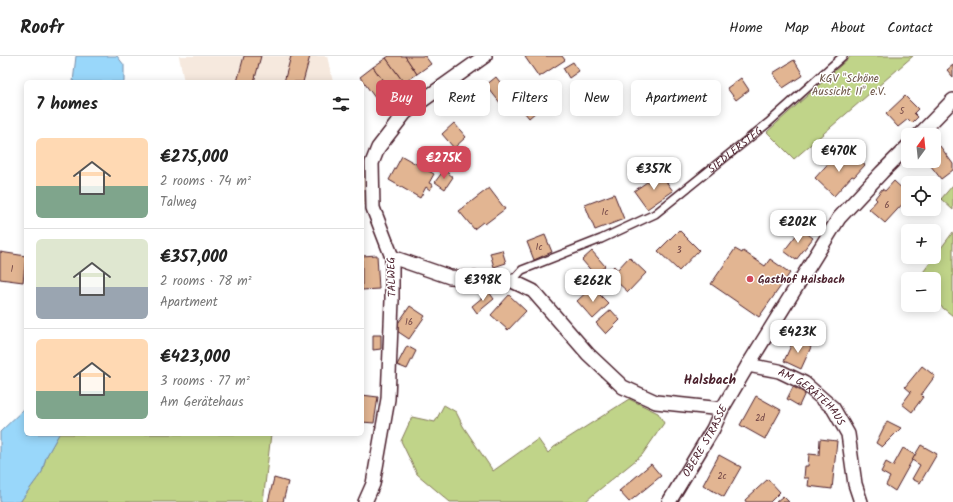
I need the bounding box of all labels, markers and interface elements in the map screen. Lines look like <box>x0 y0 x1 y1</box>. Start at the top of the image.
text: Roofr <box>20 13 64 43</box>
text: Home <box>729 17 763 39</box>
text: Map <box>785 17 809 39</box>
text: About <box>831 17 865 39</box>
text: Contact <box>887 17 933 39</box>
park label: KGV "Schöne Aussicht II" e.V. <box>812 70 886 101</box>
chip: Buy <box>376 80 426 116</box>
chip: Rent <box>434 80 490 116</box>
chip: Filters <box>498 80 562 116</box>
chip: New <box>570 80 623 116</box>
chip: Apartment <box>631 80 721 116</box>
text: 7 homes <box>36 91 98 118</box>
icon: filters <box>330 93 352 115</box>
house number: 5 <box>900 104 906 119</box>
street label: SIEDLERSTEG <box>704 122 767 178</box>
north arrow <box>901 128 941 168</box>
map controls <box>901 128 941 312</box>
pin: €470K <box>811 139 867 173</box>
text: €470K <box>821 141 857 162</box>
text: €275,000 <box>160 144 228 171</box>
pin: €275K <box>416 146 472 180</box>
text: €275K <box>426 148 462 169</box>
icon: home <box>68 154 116 202</box>
pin: €357K <box>626 157 682 191</box>
text: €357K <box>636 159 672 180</box>
text: 2 rooms · 74 m² <box>160 171 251 192</box>
button: locate <box>901 176 941 216</box>
text: Talweg <box>160 192 197 213</box>
house number: 6 <box>884 198 890 213</box>
house number: 1c <box>602 205 608 220</box>
pin: €202K <box>770 210 826 244</box>
text: €202K <box>779 212 817 233</box>
button: + <box>901 224 941 264</box>
house number: 1c <box>536 240 542 255</box>
house number: 3 <box>676 243 682 258</box>
text: €357,000 <box>160 244 227 271</box>
icon: home <box>68 255 116 303</box>
street label: TALWEG <box>382 256 402 297</box>
house number: 1 <box>11 262 14 277</box>
pin: €398K <box>455 268 511 302</box>
pin: €262K <box>565 269 621 303</box>
text: €398K <box>464 270 502 291</box>
text: 2 rooms · 78 m² <box>160 271 252 292</box>
text: €262K <box>574 271 612 292</box>
place label: Gasthof Halsbach <box>758 271 845 289</box>
button: − <box>901 272 941 312</box>
marker: Gasthof Halsbach <box>745 274 755 284</box>
text: Apartment <box>160 292 218 313</box>
house number: 16 <box>405 315 413 330</box>
pin: €423K <box>770 320 826 354</box>
text: €423K <box>779 322 817 343</box>
text: €423,000 <box>160 344 230 371</box>
icon: home <box>68 355 116 403</box>
street label: AM GERÄTEHAUS <box>775 364 849 429</box>
district label: Halsbach <box>684 370 736 391</box>
text: 3 rooms · 77 m² <box>160 371 250 392</box>
text: Am Gerätehaus <box>160 392 243 413</box>
street label: OBERE STRASSE <box>678 401 733 481</box>
house number: 2d <box>755 411 765 426</box>
house number: 2c <box>717 469 727 484</box>

